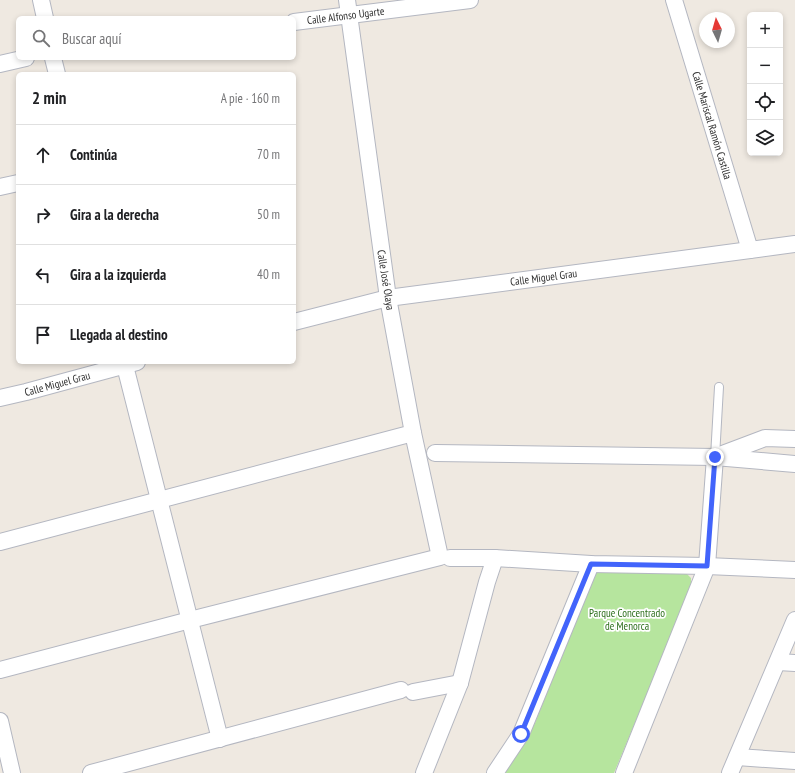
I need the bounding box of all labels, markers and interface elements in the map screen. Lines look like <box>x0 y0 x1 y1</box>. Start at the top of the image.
street label: Calle Alfonso Ugarte <box>306 4 385 27</box>
north arrow <box>699 12 735 48</box>
map controls <box>747 12 783 156</box>
button: + <box>747 12 783 48</box>
search box <box>16 16 296 60</box>
icon: search <box>30 27 52 49</box>
text: Buscar aquí <box>62 29 122 48</box>
button: − <box>747 48 783 84</box>
street label: Calle Mariscal Ramón Castilla <box>689 70 735 181</box>
button: locate <box>747 84 783 120</box>
text: 2 min <box>32 87 66 109</box>
text: A pie · 160 m <box>221 90 280 107</box>
button: layers <box>747 120 783 156</box>
icon: ahead <box>32 144 54 166</box>
text: Continúa <box>70 145 117 164</box>
text: 70 m <box>257 146 280 163</box>
icon: right <box>32 204 54 226</box>
text: Gira a la derecha <box>70 205 159 224</box>
text: 50 m <box>257 206 280 223</box>
street label: Calle José Olaya <box>374 249 398 311</box>
icon: left <box>32 264 54 286</box>
text: Gira a la izquierda <box>70 265 166 284</box>
text: 40 m <box>257 266 280 283</box>
street label: Calle Miguel Grau <box>509 266 578 289</box>
icon: arrive <box>32 324 54 346</box>
text: Llegada al destino <box>70 325 168 344</box>
street label: Calle Miguel Grau <box>23 368 92 399</box>
route end <box>706 448 724 466</box>
park label: Parque Concentrado de Menorca <box>589 606 665 633</box>
route start <box>512 725 530 743</box>

